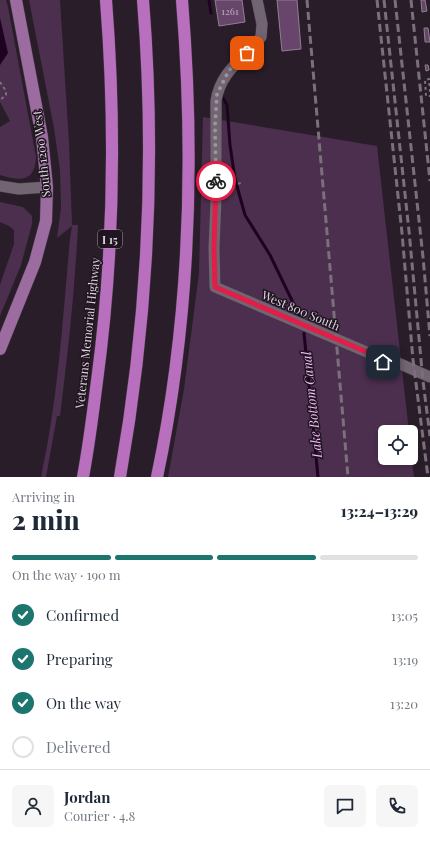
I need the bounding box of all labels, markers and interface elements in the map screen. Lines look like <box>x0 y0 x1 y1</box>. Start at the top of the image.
house number: 1261 <box>221 4 239 18</box>
pin <box>230 36 264 70</box>
icon: bag <box>236 42 258 64</box>
street label: South 1200 West <box>28 109 54 198</box>
courier <box>196 161 236 201</box>
icon: bike <box>205 170 227 192</box>
road number: I 15 <box>98 230 122 248</box>
street label: Veterans Memorial Highway <box>71 257 103 410</box>
street label: West 800 South <box>259 286 343 334</box>
pin <box>366 345 400 379</box>
water label: Lake Bottom Canal <box>297 350 325 460</box>
icon: home <box>372 351 394 373</box>
map controls <box>378 425 418 465</box>
button: locate <box>378 425 418 465</box>
text: Arriving in <box>12 488 75 505</box>
text: 13:24–13:29 <box>341 501 418 521</box>
text: 2 min <box>12 502 80 537</box>
text: On the way · 190 m <box>12 566 121 583</box>
icon: check <box>12 604 34 626</box>
text: Confirmed <box>46 605 119 625</box>
text: 13:05 <box>391 607 418 624</box>
icon: check <box>12 648 34 670</box>
text: Preparing <box>46 649 113 669</box>
text: 13:19 <box>393 651 418 668</box>
icon: check <box>12 692 34 714</box>
text: On the way <box>46 693 121 713</box>
text: 13:20 <box>390 695 418 712</box>
text: Delivered <box>46 737 111 757</box>
button: person <box>12 785 54 827</box>
button: chat <box>324 785 366 827</box>
button: phone <box>376 785 418 827</box>
text: Jordan <box>64 787 110 807</box>
text: Courier · 4.8 <box>64 807 135 824</box>

